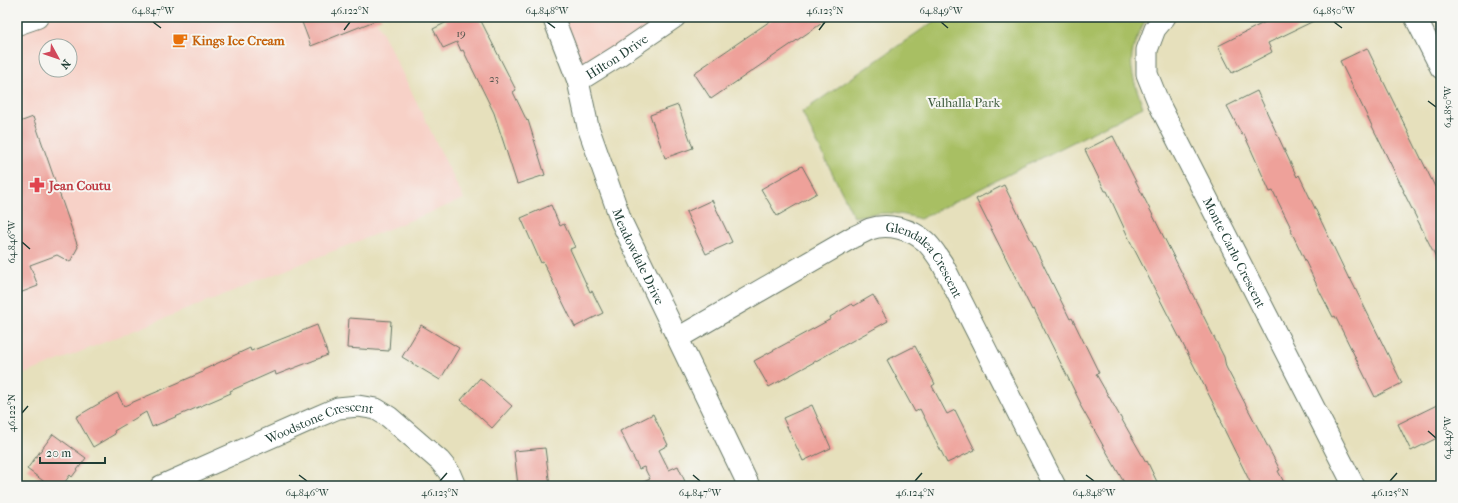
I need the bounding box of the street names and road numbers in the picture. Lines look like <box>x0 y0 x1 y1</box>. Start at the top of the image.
street label: Hilton Drive <box>583 30 651 82</box>
street label: Monte Carlo Crescent <box>1200 194 1269 311</box>
street label: Meadowdale Drive <box>610 206 668 308</box>
street label: Glendalea Crescent <box>885 219 966 300</box>
street label: Woodstone Crescent <box>262 398 375 447</box>

